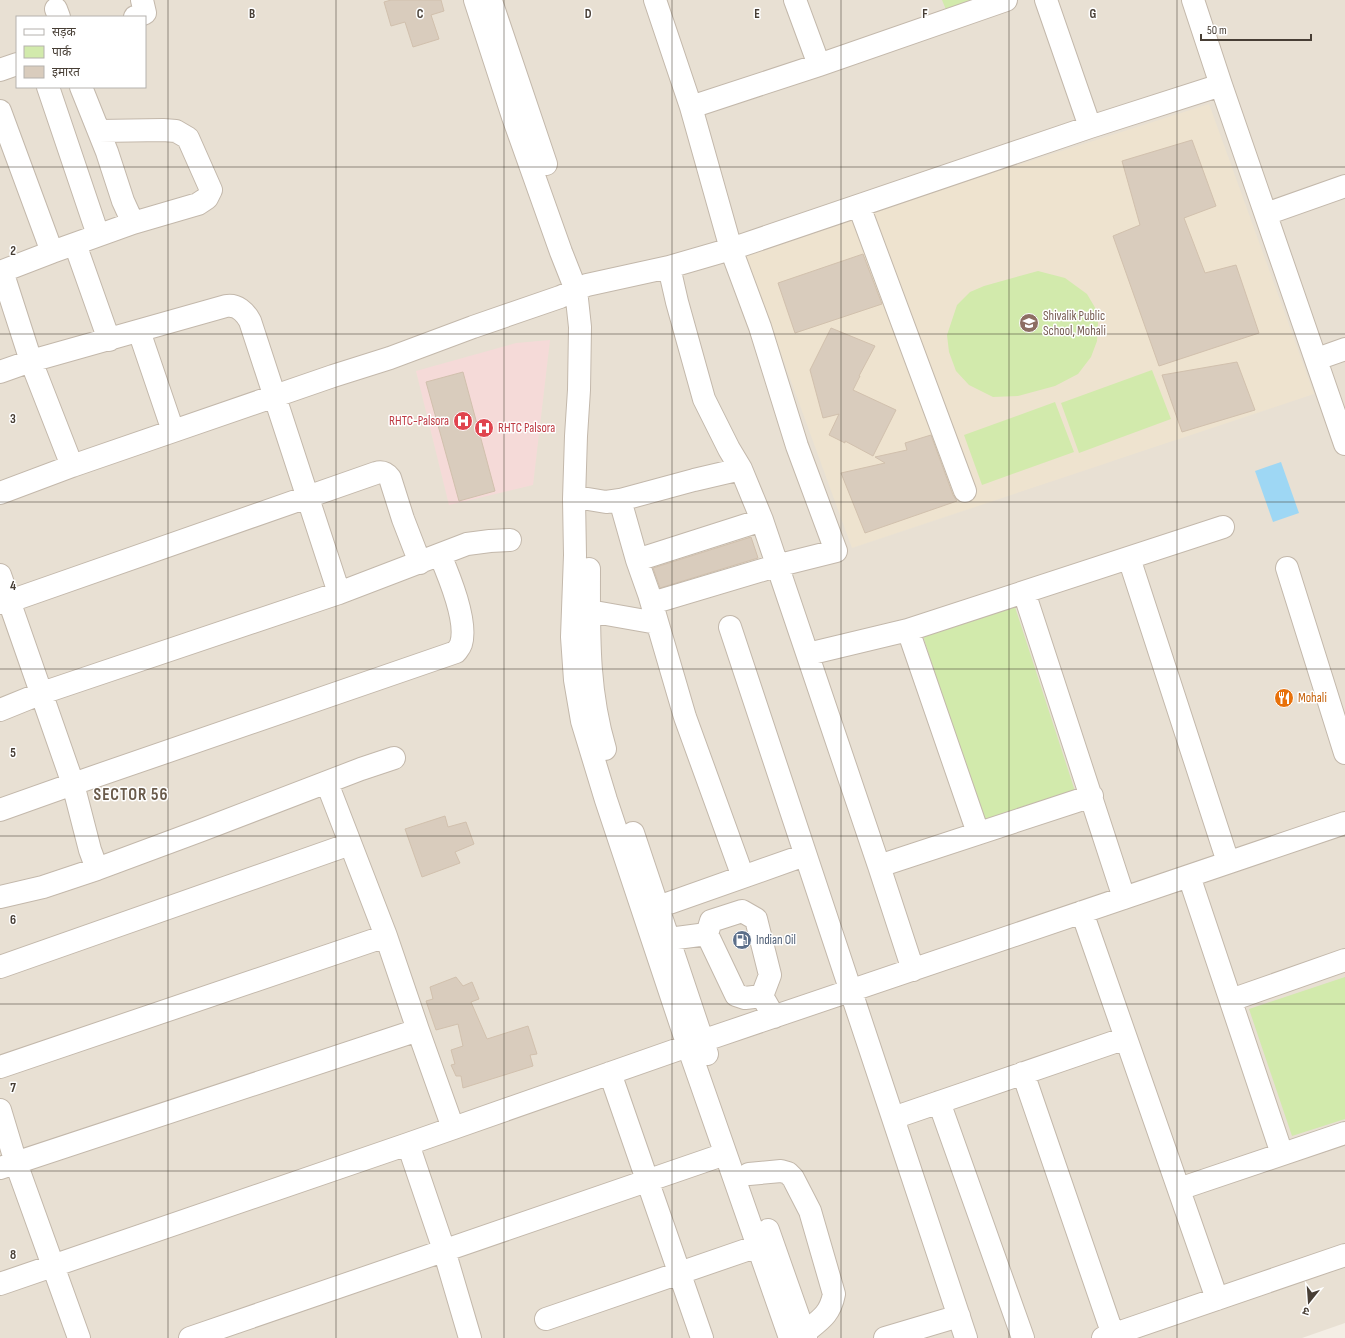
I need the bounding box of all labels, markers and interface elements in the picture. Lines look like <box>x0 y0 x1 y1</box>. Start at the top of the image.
text: B <box>249 6 255 22</box>
text: C <box>417 6 424 22</box>
text: D <box>585 6 592 22</box>
text: E <box>754 6 760 22</box>
text: F <box>922 6 928 22</box>
text: G <box>1090 6 1097 22</box>
legend <box>16 16 146 88</box>
scale bar <box>1201 16 1311 42</box>
text: 50 m <box>1207 23 1227 38</box>
text: सड़क <box>52 25 77 40</box>
text: पार्क <box>52 45 72 60</box>
text: इमारत <box>52 65 81 80</box>
text: 2 <box>10 243 16 259</box>
place label: Shivalik Public School, Mohali <box>1043 308 1106 339</box>
school or university icon: Shivalik Public School, Mohali <box>1018 312 1040 334</box>
hospital icon: RHTC-Palsora <box>452 410 474 432</box>
text: 3 <box>10 411 16 427</box>
place label: RHTC-Palsora <box>389 413 449 429</box>
hospital icon: RHTC Palsora <box>473 417 495 439</box>
place label: RHTC Palsora <box>498 420 555 436</box>
text: 4 <box>10 578 16 594</box>
restaurant icon: Mohali <box>1273 687 1295 709</box>
place label: Mohali <box>1298 690 1327 706</box>
text: 5 <box>10 745 16 761</box>
district label: SECTOR 56 <box>93 785 169 805</box>
text: 6 <box>10 912 16 928</box>
fuel station icon: Indian Oil <box>731 929 753 951</box>
place label: Indian Oil <box>756 932 796 948</box>
text: 7 <box>10 1080 16 1096</box>
text: 8 <box>10 1247 16 1263</box>
north arrow <box>1289 1282 1329 1322</box>
text: उ <box>1301 1304 1311 1318</box>

